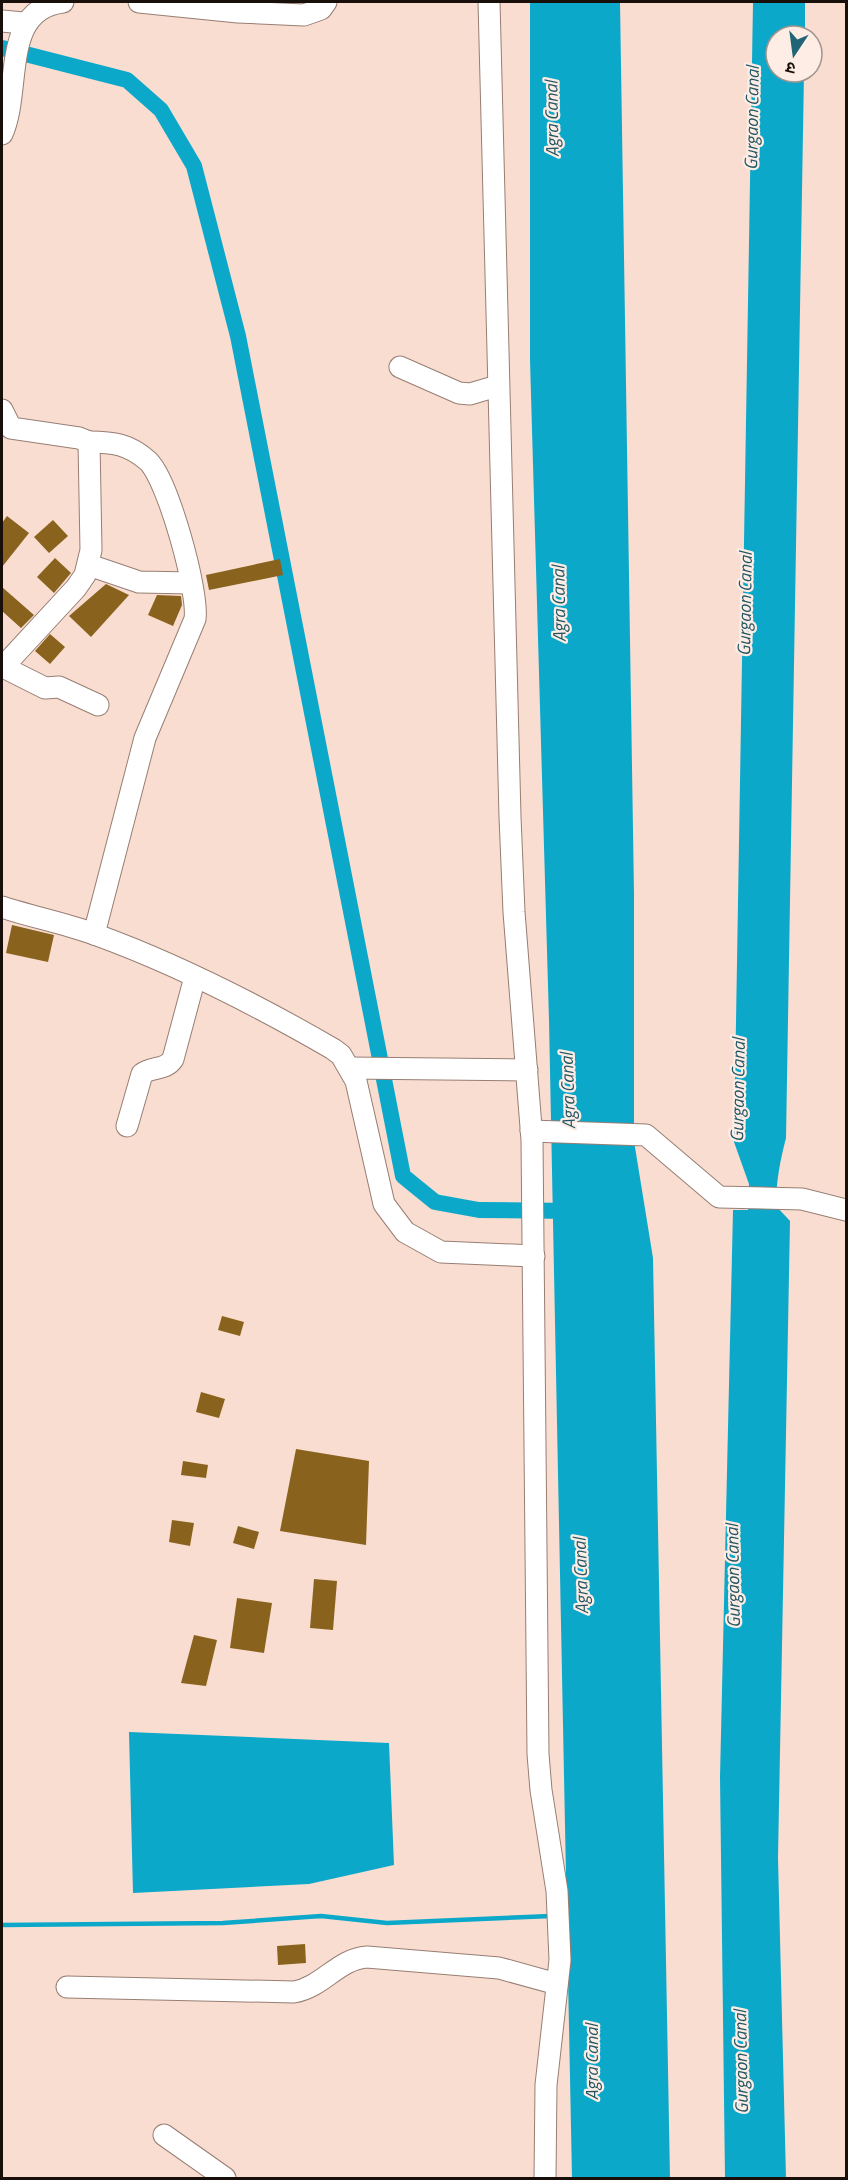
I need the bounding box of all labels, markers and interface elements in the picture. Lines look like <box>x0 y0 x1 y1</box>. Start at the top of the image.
north arrow <box>764 24 824 84</box>
text: उ <box>783 56 798 81</box>
water label: Gurgaon Canal <box>737 64 766 170</box>
water label: Agra Canal <box>537 78 566 157</box>
water label: Gurgaon Canal <box>730 550 759 656</box>
water label: Agra Canal <box>544 563 573 642</box>
water label: Gurgaon Canal <box>723 1036 752 1142</box>
water label: Agra Canal <box>553 1050 582 1130</box>
water label: Gurgaon Canal <box>718 1522 747 1628</box>
water label: Agra Canal <box>566 1535 595 1615</box>
water label: Gurgaon Canal <box>726 2008 755 2114</box>
water label: Agra Canal <box>578 2022 605 2100</box>

